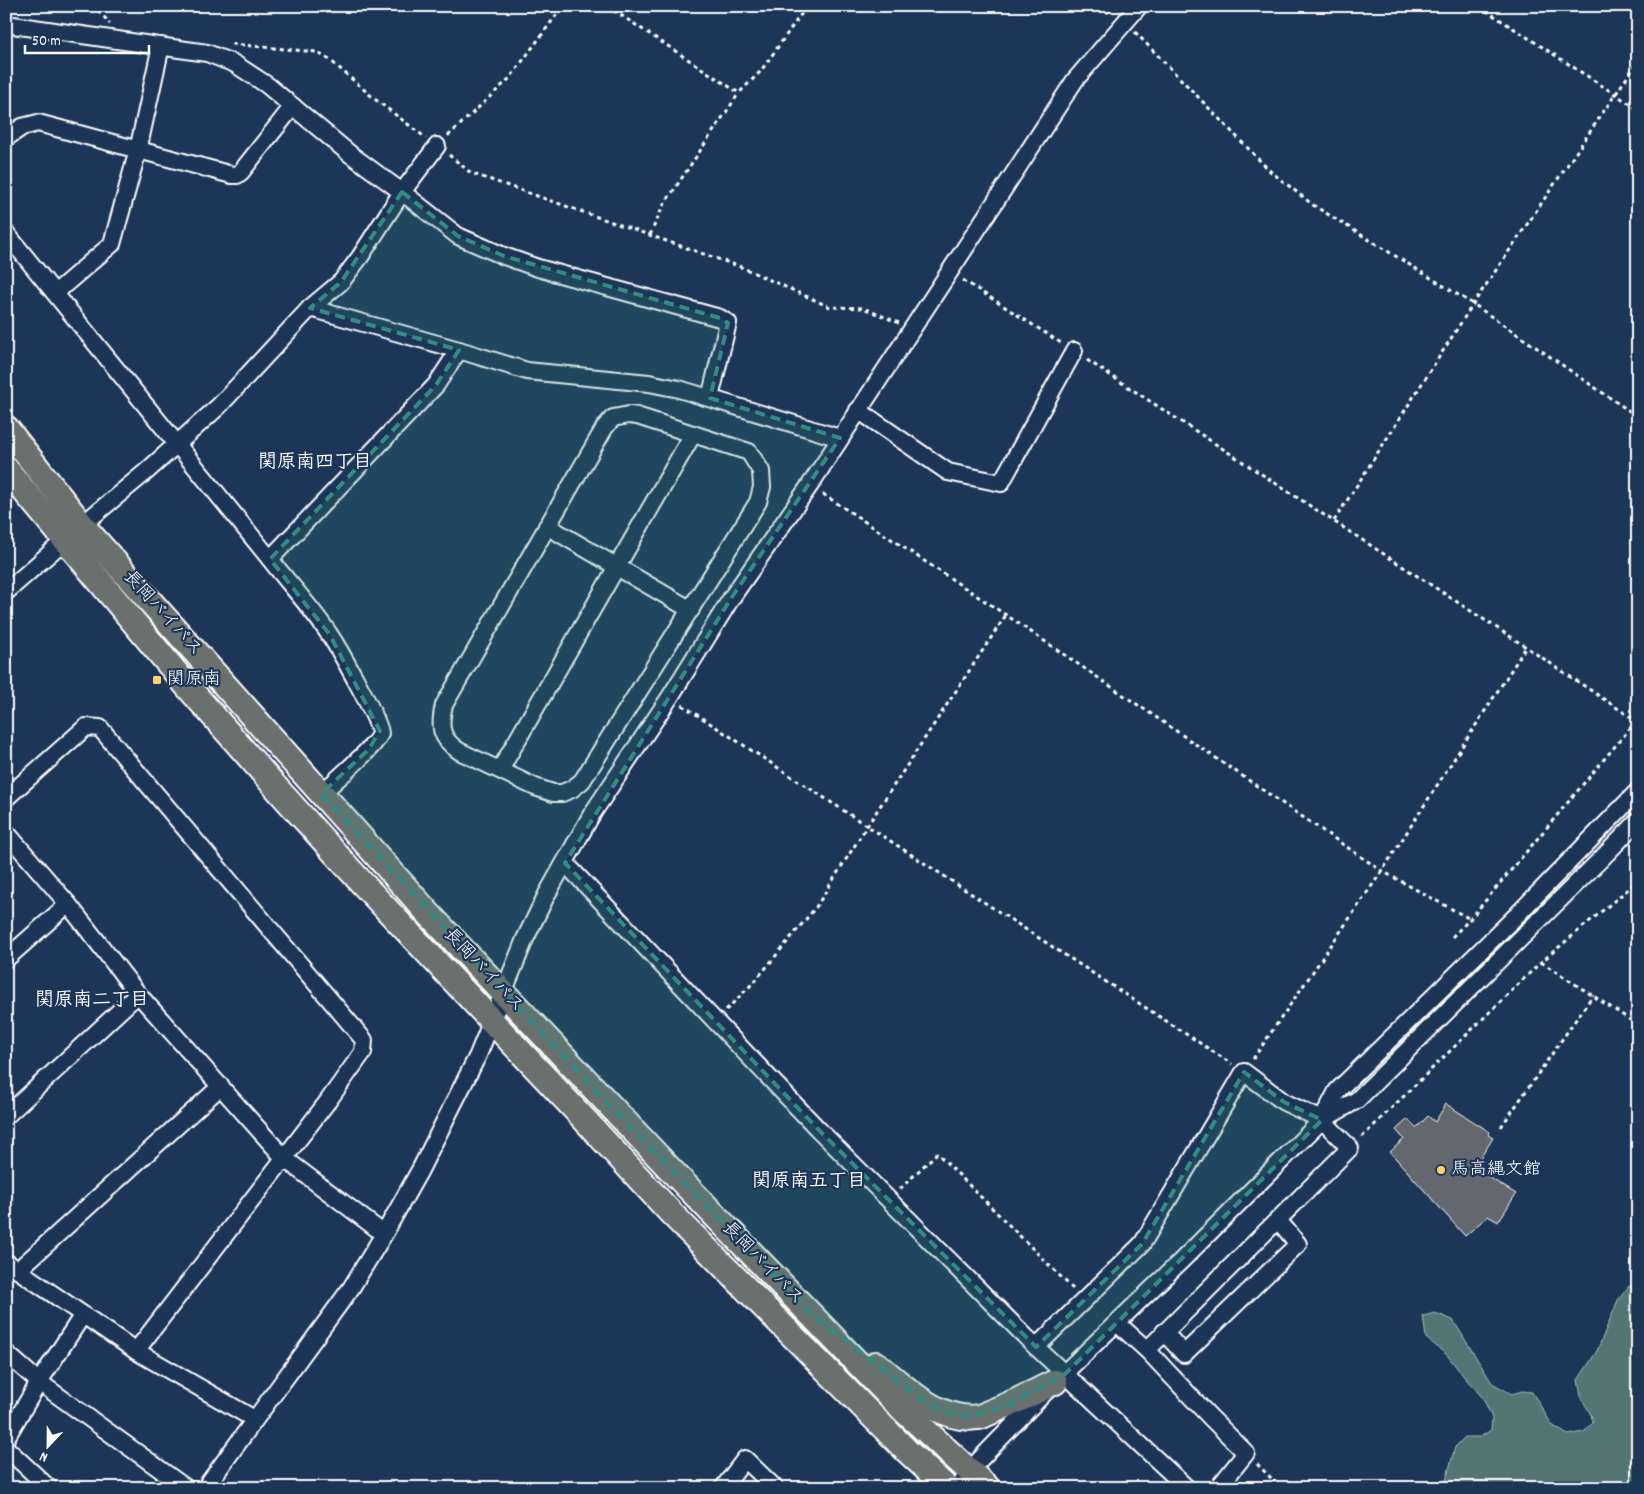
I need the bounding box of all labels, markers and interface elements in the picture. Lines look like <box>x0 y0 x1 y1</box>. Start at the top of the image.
scale bar <box>25 22 149 54</box>
text: 50 m <box>32 31 61 53</box>
district label: 関原南四丁目 <box>258 450 372 477</box>
street label: 長岡バイパス <box>117 566 207 662</box>
place label: 関原南 <box>167 668 221 693</box>
marker: 関原南 <box>151 674 163 686</box>
street label: 長岡バイパス <box>437 923 529 1019</box>
district label: 関原南二丁目 <box>35 988 149 1015</box>
place label: 馬高縄文館 <box>1451 1158 1541 1183</box>
marker: 馬高縄文館 <box>1435 1164 1447 1176</box>
district label: 関原南五丁目 <box>752 1169 866 1196</box>
street label: 長岡バイパス <box>716 1217 808 1311</box>
north arrow <box>22 1422 72 1472</box>
text: N <box>37 1446 51 1467</box>

